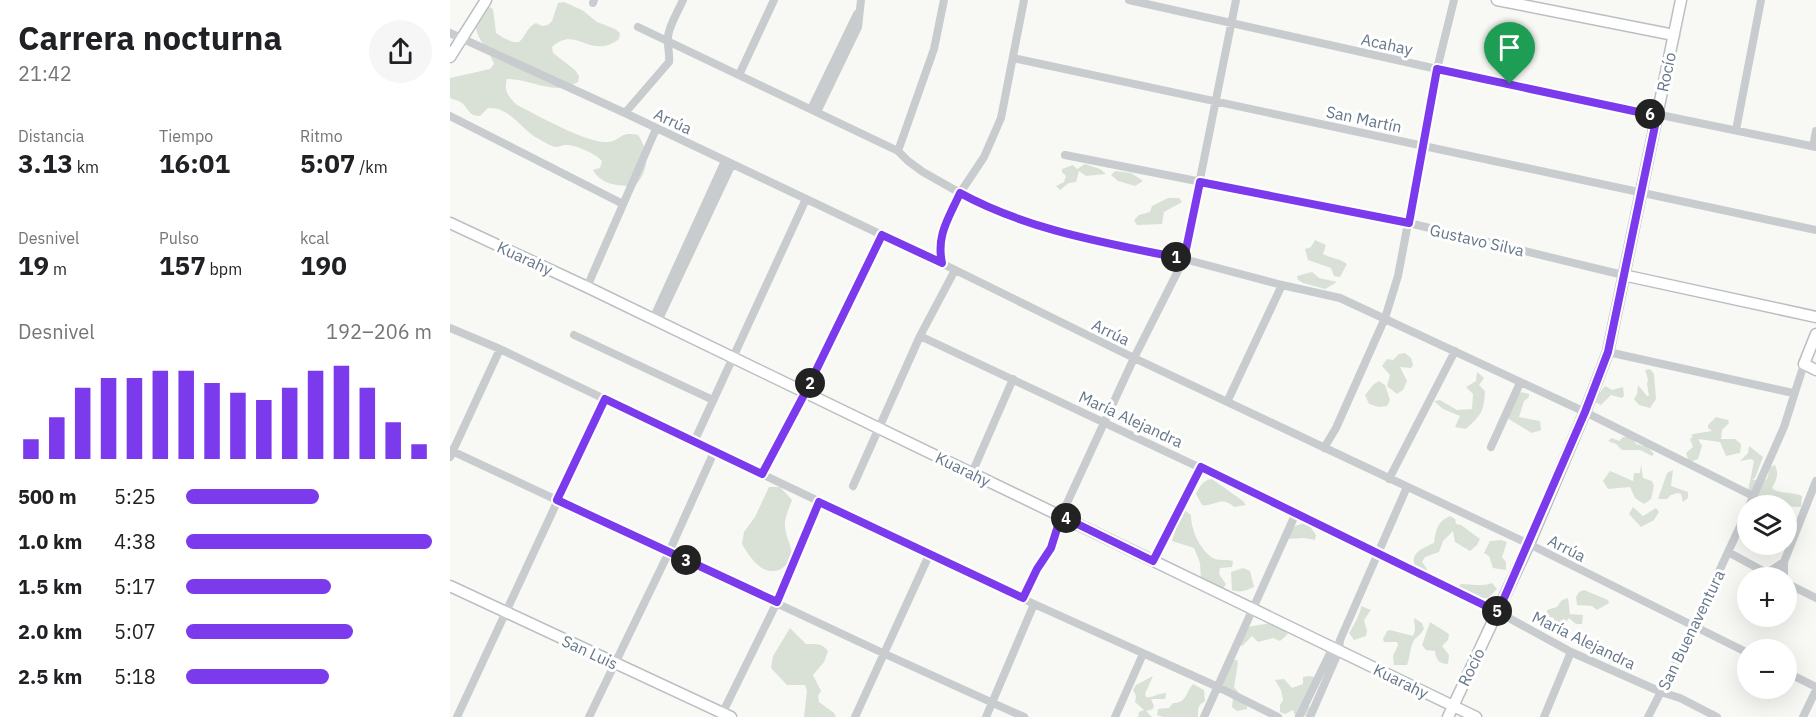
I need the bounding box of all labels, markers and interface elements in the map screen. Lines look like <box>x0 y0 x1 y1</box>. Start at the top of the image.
text: Carrera nocturna <box>18 16 282 59</box>
button: share <box>369 20 432 83</box>
pin <box>1484 22 1535 84</box>
street label: Acahay <box>1359 29 1415 59</box>
icon: arrive <box>1493 31 1526 64</box>
street label: Rocío <box>1652 50 1680 94</box>
text: 21:42 <box>18 60 72 87</box>
pin: 6 <box>1635 99 1665 129</box>
street label: San Martín <box>1324 101 1404 137</box>
street label: Arrúa <box>651 104 696 139</box>
text: 6 <box>1645 104 1655 124</box>
text: Distancia <box>18 126 84 146</box>
text: Tiempo <box>159 126 213 146</box>
text: Ritmo <box>300 126 343 146</box>
text: 3.13 <box>18 146 73 180</box>
text: 16:01 <box>159 146 230 180</box>
text: 5:07 <box>300 146 355 180</box>
text: km <box>73 157 99 177</box>
text: /km <box>355 157 388 177</box>
street label: Gustavo Silva <box>1428 219 1527 261</box>
text: Desnivel <box>18 228 79 248</box>
text: Pulso <box>159 228 199 248</box>
text: kcal <box>300 228 329 248</box>
street label: Kuarahy <box>494 236 556 280</box>
pin: 1 <box>1161 242 1191 272</box>
text: 1 <box>1171 247 1181 267</box>
text: 19 <box>18 248 49 282</box>
text: 157 <box>159 248 206 282</box>
text: 190 <box>300 248 347 282</box>
text: m <box>49 259 67 279</box>
text: bpm <box>206 259 242 279</box>
street label: Arrúa <box>1089 314 1134 350</box>
text: Desnivel <box>18 318 95 345</box>
text: 192–206 m <box>326 318 432 345</box>
pin: 2 <box>795 368 825 398</box>
text: 2 <box>805 373 815 393</box>
street label: María Alejandra <box>1076 386 1187 452</box>
street label: Kuarahy <box>932 447 994 491</box>
text: 500 m <box>18 483 77 510</box>
text: 5:25 <box>114 483 156 510</box>
map controls <box>1737 495 1797 699</box>
button: layers <box>1737 495 1797 555</box>
pin: 4 <box>1051 503 1081 533</box>
text: 4 <box>1061 508 1071 528</box>
text: 1.0 km <box>18 528 82 555</box>
text: 4:38 <box>114 528 156 555</box>
street label: Arrúa <box>1545 530 1590 566</box>
pin: 3 <box>671 545 701 575</box>
text: 3 <box>681 550 691 570</box>
street label: San Buenaventura <box>1653 566 1729 693</box>
button: + <box>1737 567 1797 627</box>
text: 1.5 km <box>18 573 82 600</box>
text: 5:17 <box>114 573 156 600</box>
pin: 5 <box>1482 596 1512 626</box>
text: 5 <box>1492 601 1502 621</box>
street label: María Alejandra <box>1529 606 1639 674</box>
text: 2.0 km <box>18 618 82 645</box>
text: 5:07 <box>114 618 156 645</box>
street label: San Luis <box>559 630 621 674</box>
button: − <box>1737 639 1797 699</box>
street label: Rocío <box>1453 645 1489 689</box>
street label: Kuarahy <box>1370 659 1432 703</box>
text: 2.5 km <box>18 663 82 690</box>
text: 5:18 <box>114 663 156 690</box>

